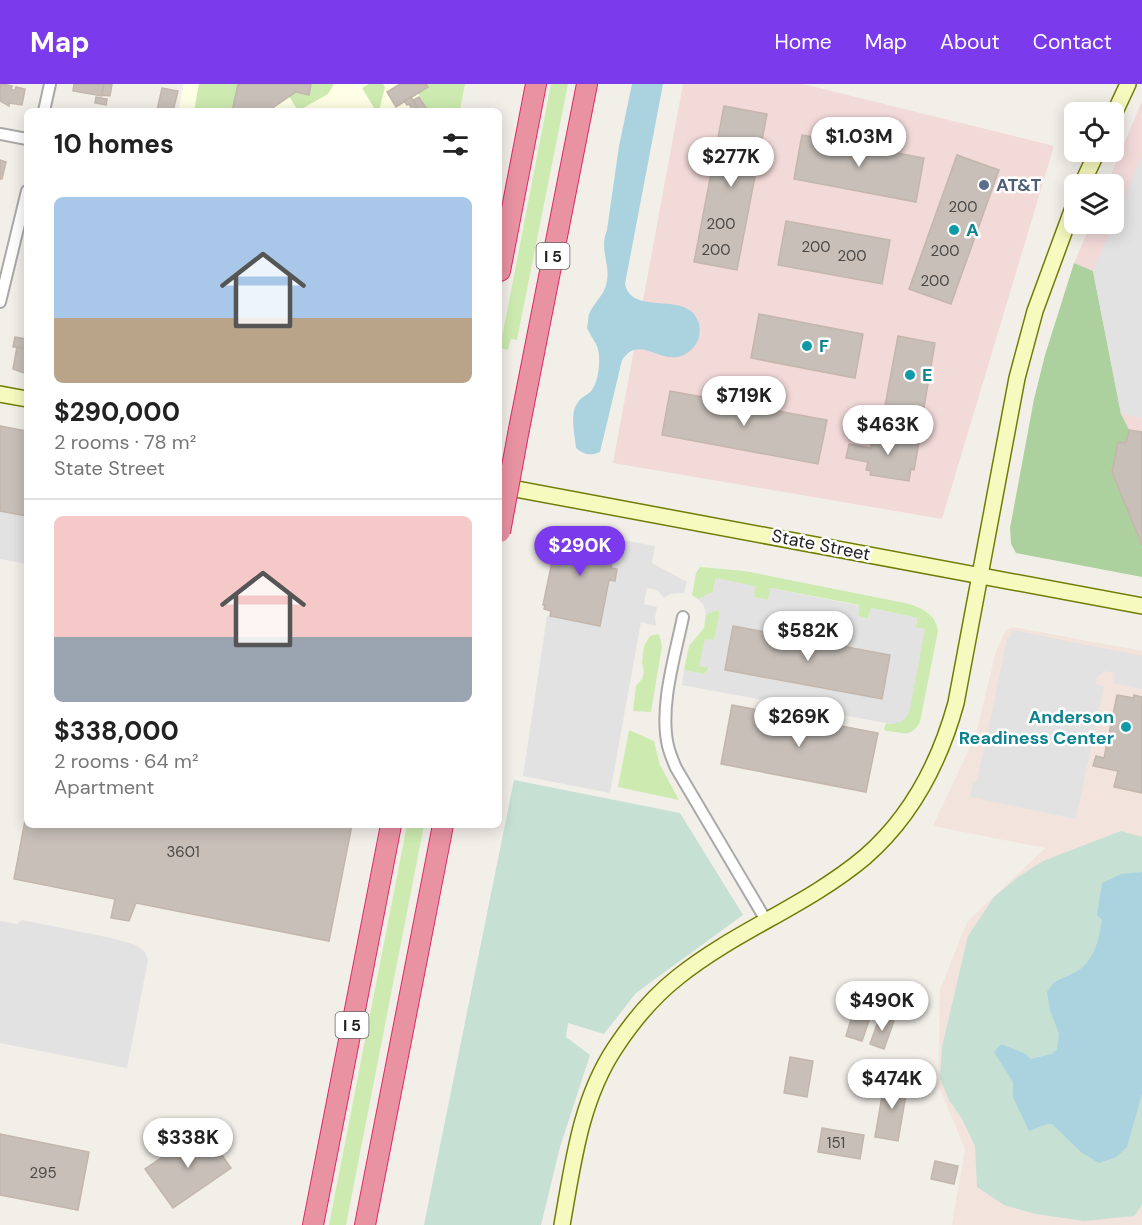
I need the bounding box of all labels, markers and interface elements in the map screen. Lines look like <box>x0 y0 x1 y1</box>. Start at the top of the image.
text: Map <box>30 24 90 61</box>
text: Home <box>774 28 832 56</box>
text: Map <box>865 28 907 56</box>
text: About <box>940 28 1000 56</box>
text: Contact <box>1033 28 1112 56</box>
map controls <box>1064 102 1124 234</box>
button: locate <box>1064 102 1124 162</box>
pin: $1.03M <box>810 117 908 168</box>
text: $1.03M <box>825 123 893 149</box>
text: 10 homes <box>54 127 174 161</box>
icon: filters <box>439 128 472 161</box>
pin: $277K <box>689 137 773 188</box>
text: $277K <box>702 143 760 169</box>
place label: AT&T <box>996 173 1041 197</box>
button: layers <box>1064 174 1124 234</box>
marker: AT&T <box>977 178 991 192</box>
house number: 200 <box>948 197 978 217</box>
house number: 200 <box>706 214 736 234</box>
place label: A <box>966 218 979 242</box>
marker: A <box>947 223 961 237</box>
icon: home <box>209 236 317 344</box>
house number: 200 <box>801 237 831 257</box>
house number: 200 <box>701 240 731 260</box>
house number: 200 <box>930 241 960 261</box>
road number: I 5 <box>536 243 570 269</box>
house number: 200 <box>837 246 867 266</box>
house number: 200 <box>920 271 950 291</box>
place label: F <box>819 334 829 358</box>
marker: F <box>800 339 814 353</box>
place label: E <box>922 363 933 387</box>
marker: E <box>903 368 917 382</box>
pin: $719K <box>702 376 786 427</box>
text: $719K <box>716 382 772 408</box>
text: $290,000 <box>54 395 180 429</box>
pin: $463K <box>846 405 930 456</box>
text: $463K <box>857 411 919 437</box>
text: 2 rooms · 78 m² <box>54 429 196 455</box>
text: State Street <box>54 455 165 481</box>
street label: State Street <box>770 524 872 566</box>
pin: $290K <box>538 526 622 577</box>
text: $290K <box>548 532 612 558</box>
icon: home <box>209 555 317 663</box>
pin: $582K <box>766 611 850 662</box>
text: $582K <box>777 617 839 643</box>
pin: $269K <box>757 697 841 748</box>
text: $269K <box>768 703 830 729</box>
place label: Anderson Readiness Center <box>959 705 1114 750</box>
text: $338,000 <box>54 714 179 748</box>
marker: Anderson Readiness Center <box>1119 720 1133 734</box>
text: 2 rooms · 64 m² <box>54 748 198 774</box>
text: Apartment <box>54 774 154 800</box>
house number: 3601 <box>166 842 200 862</box>
pin: $490K <box>840 981 924 1032</box>
text: $490K <box>850 987 914 1013</box>
road number: I 5 <box>336 1012 368 1038</box>
pin: $474K <box>850 1059 934 1110</box>
text: $474K <box>862 1065 922 1091</box>
pin: $338K <box>146 1118 230 1169</box>
text: $338K <box>157 1124 219 1150</box>
house number: 151 <box>827 1133 845 1153</box>
house number: 295 <box>29 1163 57 1183</box>

